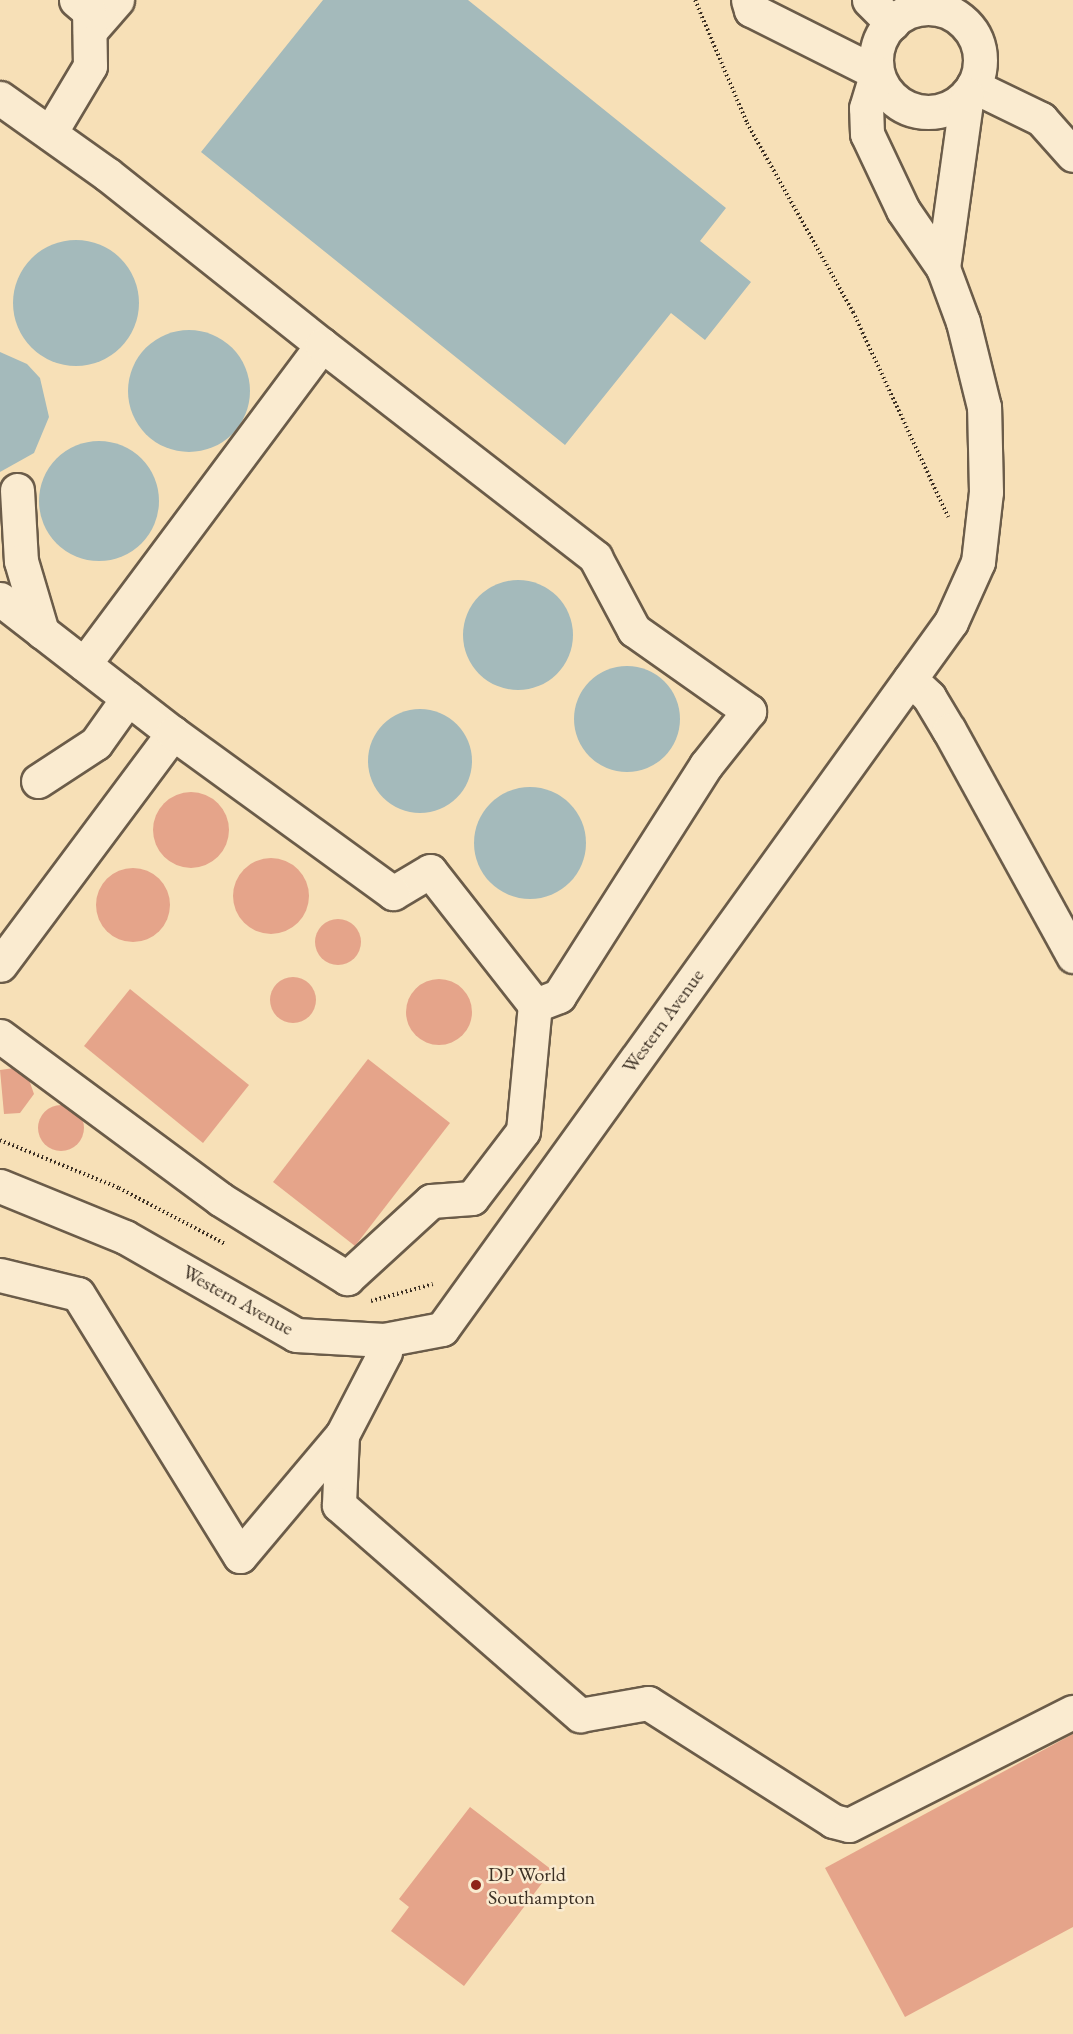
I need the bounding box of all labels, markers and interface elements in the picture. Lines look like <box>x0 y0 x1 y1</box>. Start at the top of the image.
street label: Western Avenue <box>617 964 709 1078</box>
street label: Western Avenue <box>178 1260 298 1340</box>
place label: DP World Southampton <box>488 1862 595 1909</box>
marker: DP World Southampton <box>469 1878 483 1892</box>

